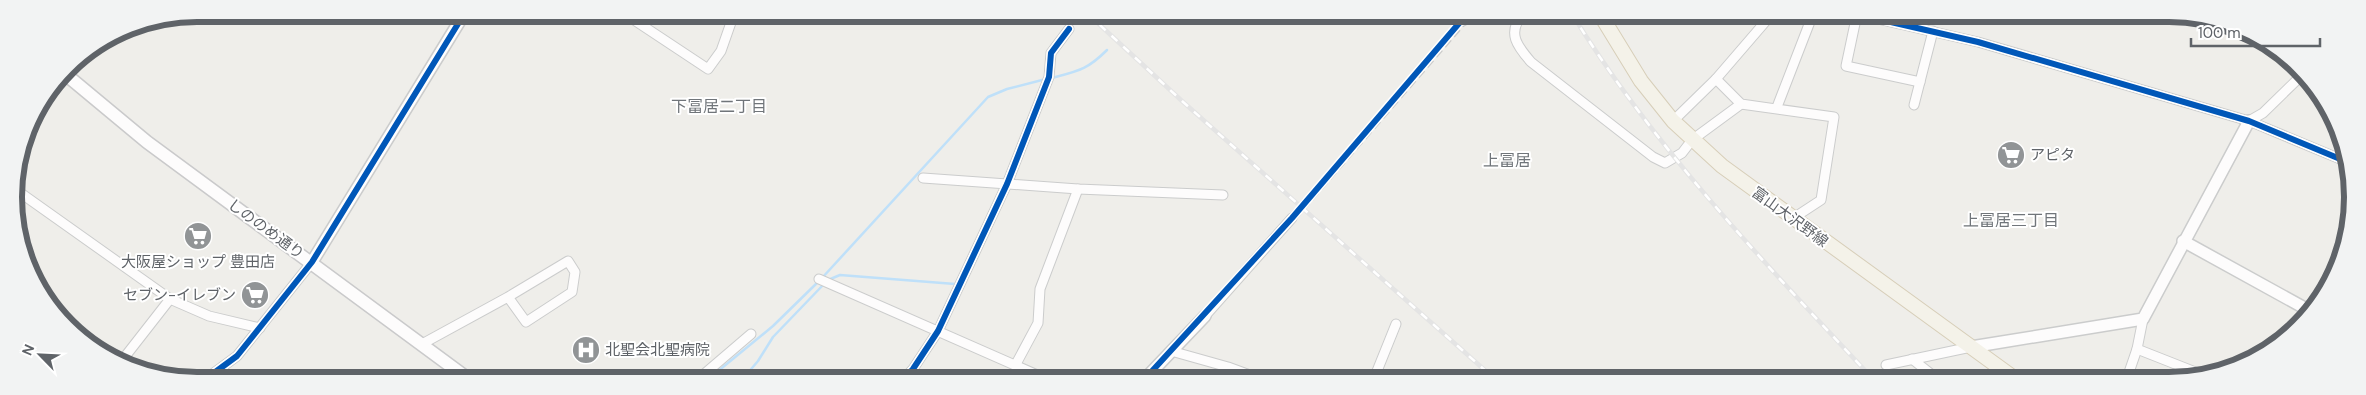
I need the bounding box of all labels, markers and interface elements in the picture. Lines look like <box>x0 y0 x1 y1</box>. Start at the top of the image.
scale bar <box>2191 15 2320 47</box>
text: 100 m <box>2198 23 2241 43</box>
district label: 下冨居二丁目 <box>671 96 767 117</box>
supermarket icon: アピタ <box>1996 140 2026 170</box>
place label: アピタ <box>2030 145 2075 165</box>
district label: 上冨居 <box>1483 150 1531 171</box>
street label: 富山大沢野線 <box>1748 182 1832 252</box>
street label: しののめ通り <box>224 194 308 264</box>
district label: 上冨居三丁目 <box>1963 210 2059 231</box>
supermarket icon: 大阪屋ショップ 豊田店 <box>183 221 213 251</box>
place label: 大阪屋ショップ 豊田店 <box>121 252 275 272</box>
supermarket icon: セブン-イレブン <box>240 280 270 310</box>
place label: セブン-イレブン <box>123 285 236 305</box>
north arrow <box>15 330 65 380</box>
hospital icon: 北聖会北聖病院 <box>571 335 601 365</box>
place label: 北聖会北聖病院 <box>605 340 710 360</box>
text: N <box>18 341 38 358</box>

